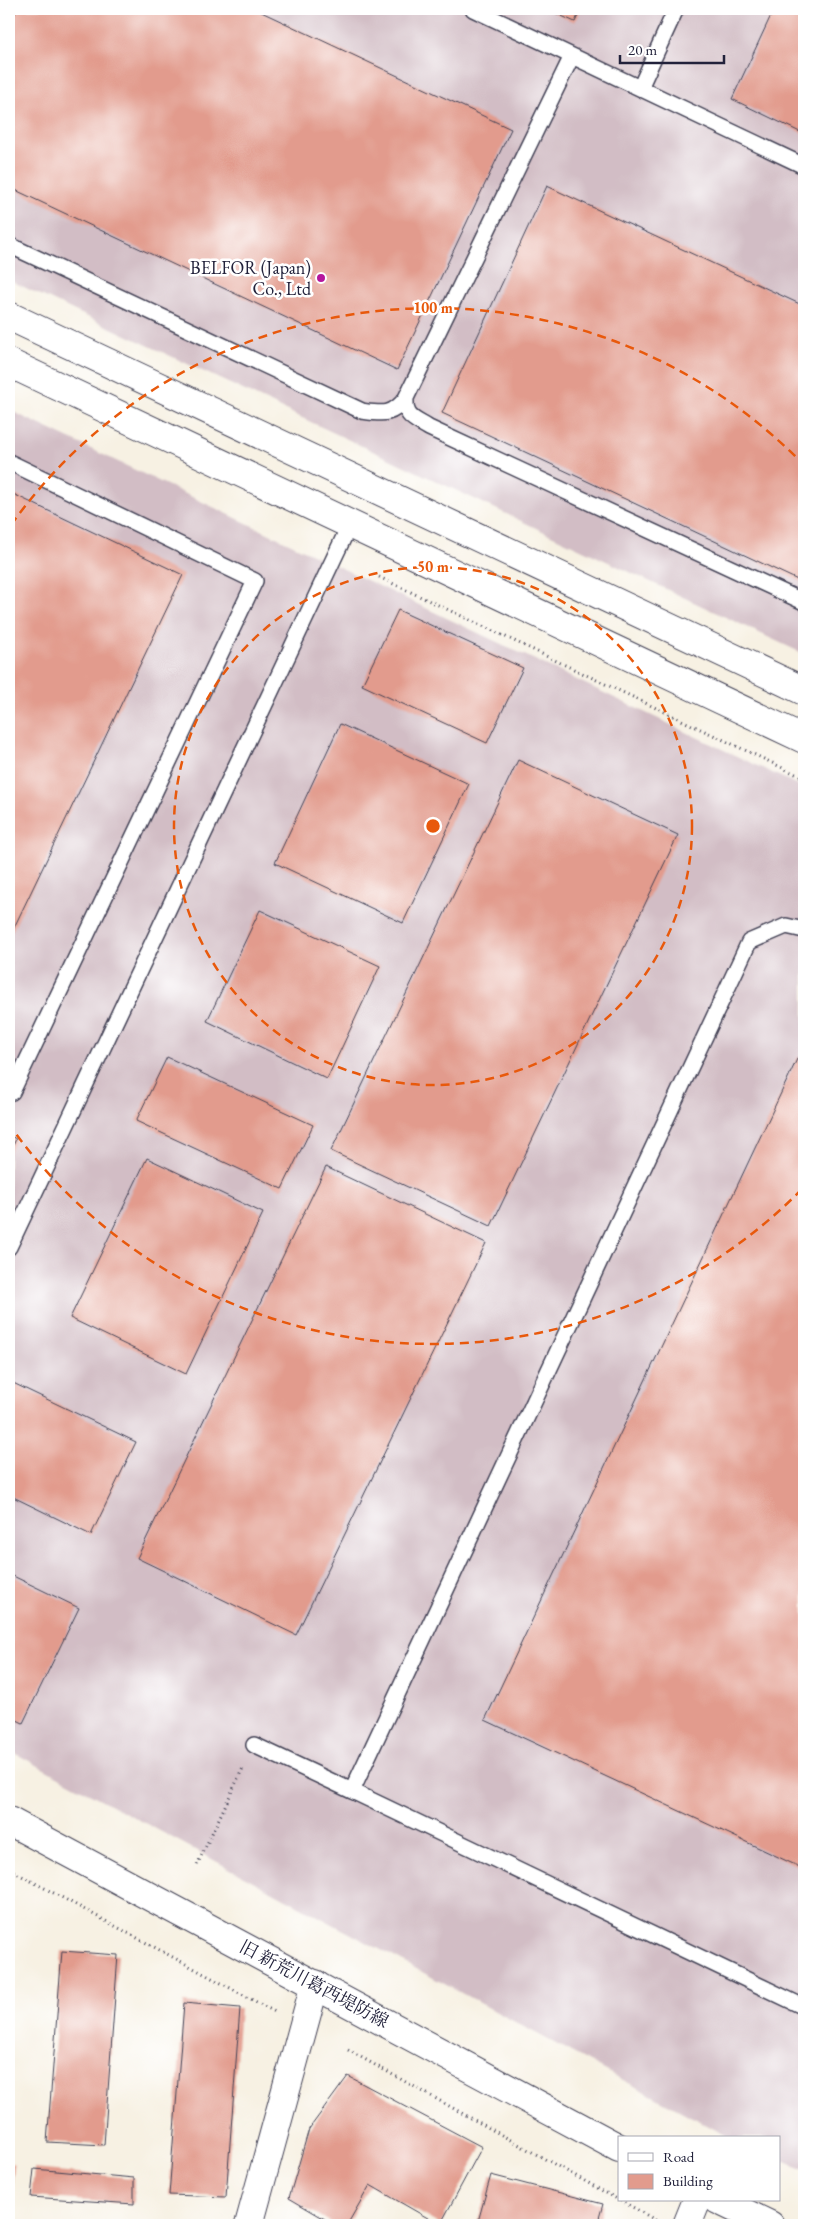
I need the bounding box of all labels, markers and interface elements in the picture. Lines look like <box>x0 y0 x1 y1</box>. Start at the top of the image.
scale bar <box>620 32 724 64</box>
text: 20 m <box>628 40 657 59</box>
place label: BELFOR (Japan) Co., Ltd <box>190 256 312 300</box>
marker: BELFOR (Japan) Co., Ltd <box>315 272 327 284</box>
text: 100 m <box>413 298 453 317</box>
text: 50 m <box>417 557 449 576</box>
centre of rings <box>424 817 442 835</box>
street label: 旧 新荒川葛西堤防線 <box>236 1935 393 2033</box>
legend <box>618 2136 780 2202</box>
text: Road <box>663 2147 695 2166</box>
text: Building <box>663 2171 713 2190</box>

